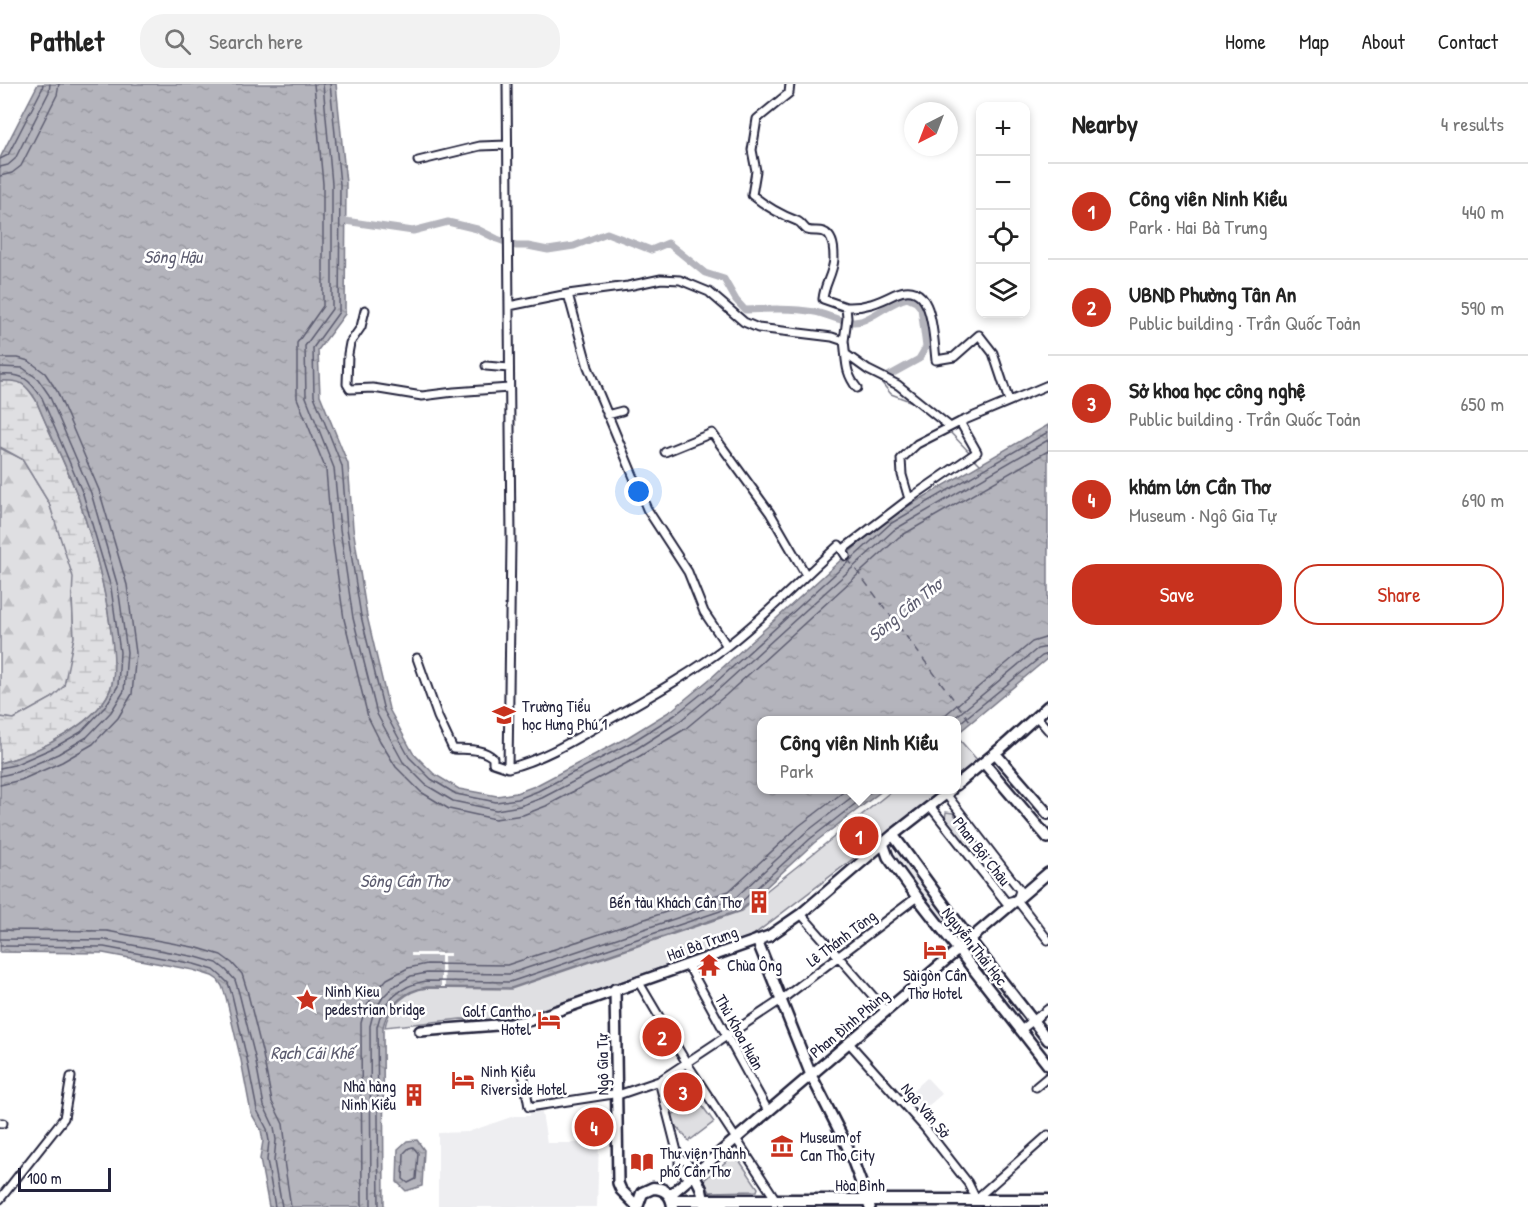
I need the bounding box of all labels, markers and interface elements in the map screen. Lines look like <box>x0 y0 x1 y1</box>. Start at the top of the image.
search box <box>140 14 560 68</box>
text: Pathlet <box>30 22 104 60</box>
icon: search <box>161 25 194 58</box>
text: Search here <box>209 26 303 56</box>
text: Home <box>1225 27 1266 56</box>
text: Map <box>1299 27 1329 56</box>
text: About <box>1362 27 1405 56</box>
text: Contact <box>1438 27 1498 56</box>
north arrow <box>904 102 958 156</box>
map controls <box>976 102 1030 318</box>
button: + <box>976 102 1030 156</box>
text: Nearby <box>1072 106 1138 141</box>
text: 4 results <box>1441 110 1504 137</box>
button: − <box>976 156 1030 210</box>
text: Công viên Ninh Kiều <box>1129 183 1287 213</box>
text: 1 <box>1088 198 1095 225</box>
text: 440 m <box>1462 198 1504 225</box>
button: locate <box>976 210 1030 264</box>
text: Park · Hai Bà Trưng <box>1129 213 1268 240</box>
water label: Sông Hậu <box>144 244 204 269</box>
button: layers <box>976 264 1030 318</box>
text: UBND Phường Tân An <box>1129 279 1296 309</box>
text: 2 <box>1087 294 1096 321</box>
text: 590 m <box>1461 294 1504 321</box>
text: Public building · Trần Quốc Toản <box>1129 309 1361 336</box>
text: Sở khoa học công nghệ <box>1129 375 1306 405</box>
text: 3 <box>1087 390 1096 417</box>
text: 650 m <box>1460 390 1504 417</box>
text: Public building · Trần Quốc Toản <box>1129 405 1361 432</box>
text: khám lớn Cần Thơ <box>1129 471 1270 501</box>
your location <box>624 477 653 506</box>
text: 4 <box>1088 486 1095 513</box>
text: 690 m <box>1462 486 1504 513</box>
text: Museum · Ngô Gia Tự <box>1129 501 1275 528</box>
button: Save <box>1072 564 1282 625</box>
button: Share <box>1294 564 1504 625</box>
water label: Sông Cần Thơ <box>863 570 950 647</box>
place label: Trường Tiểu học Hưng Phú 1 <box>522 695 607 735</box>
school or university icon: Trường Tiểu học Hưng Phú 1 <box>491 702 517 728</box>
popup <box>757 716 961 794</box>
text: Công viên Ninh Kiều <box>780 727 938 757</box>
text: Park <box>780 757 813 784</box>
street label: Phan Bội Châu <box>948 812 1016 890</box>
pin: 1 <box>840 814 878 858</box>
water label: Sông Cần Thơ <box>360 868 452 893</box>
building icon: Bến tàu Khách Cần Thơ <box>746 889 772 915</box>
place label: Bến tàu Khách Cần Thơ <box>609 891 743 913</box>
street label: Nguyễn Thái Học <box>937 902 1013 990</box>
street label: Lê Thánh Tông <box>801 904 881 972</box>
street label: Hai Bà Trưng <box>664 920 740 966</box>
hotel icon: Sàigòn Cần Thơ Hotel <box>922 937 948 963</box>
temple icon: Chùa Ông <box>696 952 722 978</box>
place label: Chùa Ông <box>727 954 782 976</box>
place label: Sàigòn Cần Thơ Hotel <box>903 964 967 1004</box>
place label: Ninh Kieu pedestrian bridge <box>325 980 426 1020</box>
street label: Phan Đình Phùng <box>805 983 893 1063</box>
place icon: Ninh Kieu pedestrian bridge <box>294 987 320 1013</box>
street label: Thủ Khoa Huân <box>710 990 770 1074</box>
place label: Golf Cantho Hotel <box>462 1000 532 1040</box>
hotel icon: Golf Cantho Hotel <box>536 1007 562 1033</box>
pin: 2 <box>642 1014 682 1060</box>
street label: Ngô Gia Tự <box>590 1033 614 1096</box>
water label: Rạch Cái Khế <box>270 1040 358 1065</box>
place label: Ninh Kiều Riverside Hotel <box>481 1060 568 1100</box>
hotel icon: Ninh Kiều Riverside Hotel <box>450 1067 476 1093</box>
pin: 3 <box>664 1070 702 1114</box>
place label: Nhà hàng Ninh Kiều <box>342 1075 397 1115</box>
street label: Ngô Văn Sở <box>896 1078 957 1143</box>
building icon: Nhà hàng Ninh Kiều <box>401 1082 427 1108</box>
pin: 4 <box>574 1104 614 1150</box>
place label: Museum of Can Tho City <box>800 1126 875 1166</box>
museum icon: Museum of Can Tho City <box>769 1133 795 1159</box>
place label: Thư viện Thành phố Cần Thơ <box>660 1142 746 1182</box>
library icon: Thư viện Thành phố Cần Thơ <box>629 1149 655 1175</box>
scale bar <box>18 1165 111 1192</box>
text: 100 m <box>27 1167 62 1189</box>
street label: Hòa Bình <box>835 1174 885 1196</box>

